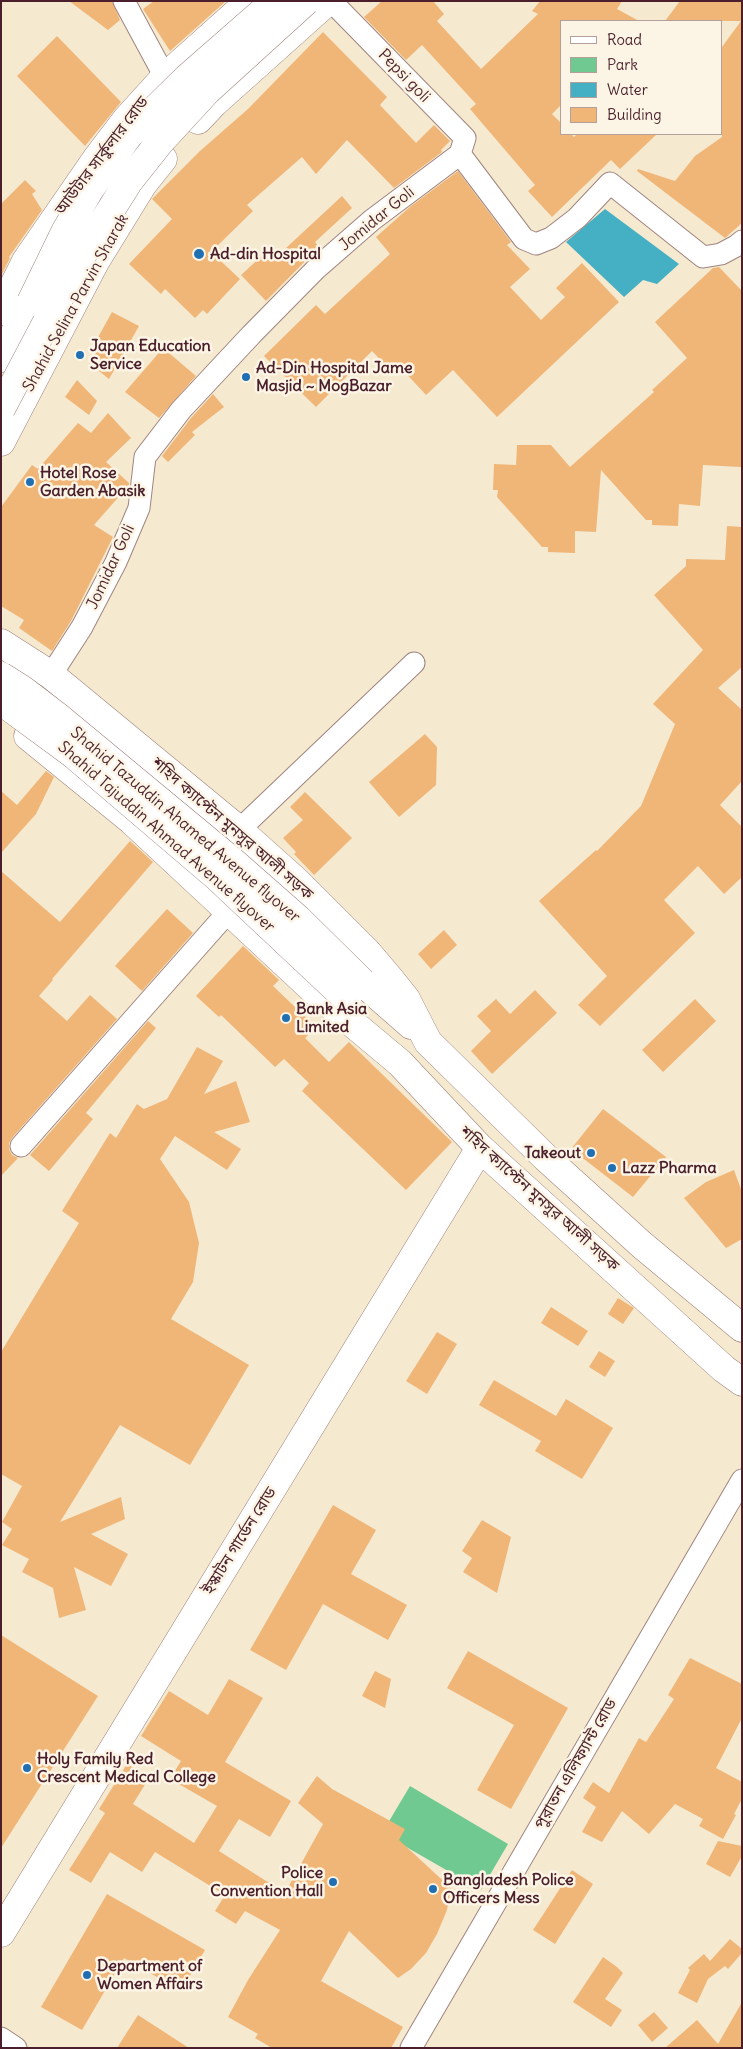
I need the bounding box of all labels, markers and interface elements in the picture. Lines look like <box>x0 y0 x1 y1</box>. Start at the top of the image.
legend <box>560 20 723 135</box>
text: Road <box>607 30 642 49</box>
street label: Pepsi goli <box>374 45 434 107</box>
text: Park <box>607 55 638 74</box>
text: Water <box>607 80 648 99</box>
street label: আউটার সার্কুলার রোড <box>51 93 153 219</box>
text: Building <box>607 105 662 124</box>
street label: Jomidar Goli <box>335 183 419 255</box>
street label: Shahid Selina Parvin Sharak <box>19 211 133 395</box>
place label: Ad-din Hospital <box>210 244 321 264</box>
marker: Ad-din Hospital <box>192 247 206 261</box>
place label: Japan Education Service <box>90 336 211 374</box>
marker: Japan Education Service <box>74 349 86 361</box>
place label: Ad-Din Hospital Jame Masjid ~ MogBazar <box>256 358 413 396</box>
marker: Ad-Din Hospital Jame Masjid ~ MogBazar <box>240 371 252 383</box>
place label: Hotel Rose Garden Abasik <box>40 463 145 501</box>
marker: Hotel Rose Garden Abasik <box>24 476 36 488</box>
street label: Jomidar Goli <box>83 522 139 612</box>
street label: Shahid Tazuddin Ahamed Avenue flyover <box>66 723 304 927</box>
street label: Shahid Tajuddin Ahmad Avenue flyover <box>54 738 278 936</box>
street label: শহিদ ক্যাপ্টেন মুনসুর আলী সড়ক <box>147 754 317 904</box>
place label: Bank Asia Limited <box>296 999 367 1037</box>
marker: Bank Asia Limited <box>280 1012 292 1024</box>
street label: শহিদ ক্যাপ্টেন মুনসুর আলী সড়ক <box>455 1122 623 1276</box>
place label: Takeout <box>524 1143 581 1163</box>
marker: Takeout <box>585 1147 597 1159</box>
place label: Lazz Pharma <box>622 1158 717 1178</box>
marker: Lazz Pharma <box>606 1162 618 1174</box>
street label: ইস্কাটন গার্ডেন রোড <box>199 1484 281 1598</box>
street label: পুরাতন এলিফ্যান্ট রোড <box>531 1695 621 1833</box>
place label: Holy Family Red Crescent Medical College <box>37 1749 216 1787</box>
marker: Holy Family Red Crescent Medical College <box>21 1762 33 1774</box>
place label: Police Convention Hall <box>210 1863 323 1901</box>
place label: Bangladesh Police Officers Mess <box>443 1870 574 1908</box>
marker: Police Convention Hall <box>327 1876 339 1888</box>
marker: Bangladesh Police Officers Mess <box>427 1883 439 1895</box>
place label: Department of Women Affairs <box>97 1956 203 1994</box>
marker: Department of Women Affairs <box>81 1969 93 1981</box>

